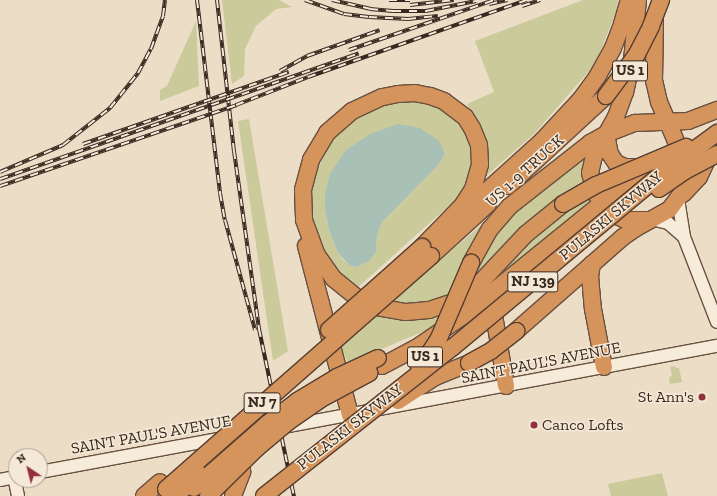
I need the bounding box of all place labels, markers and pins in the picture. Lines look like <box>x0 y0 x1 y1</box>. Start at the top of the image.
place label: St Ann's <box>637 387 694 407</box>
marker: St Ann's <box>697 392 707 402</box>
place label: Canco Lofts <box>542 415 623 435</box>
marker: Canco Lofts <box>529 420 539 430</box>

